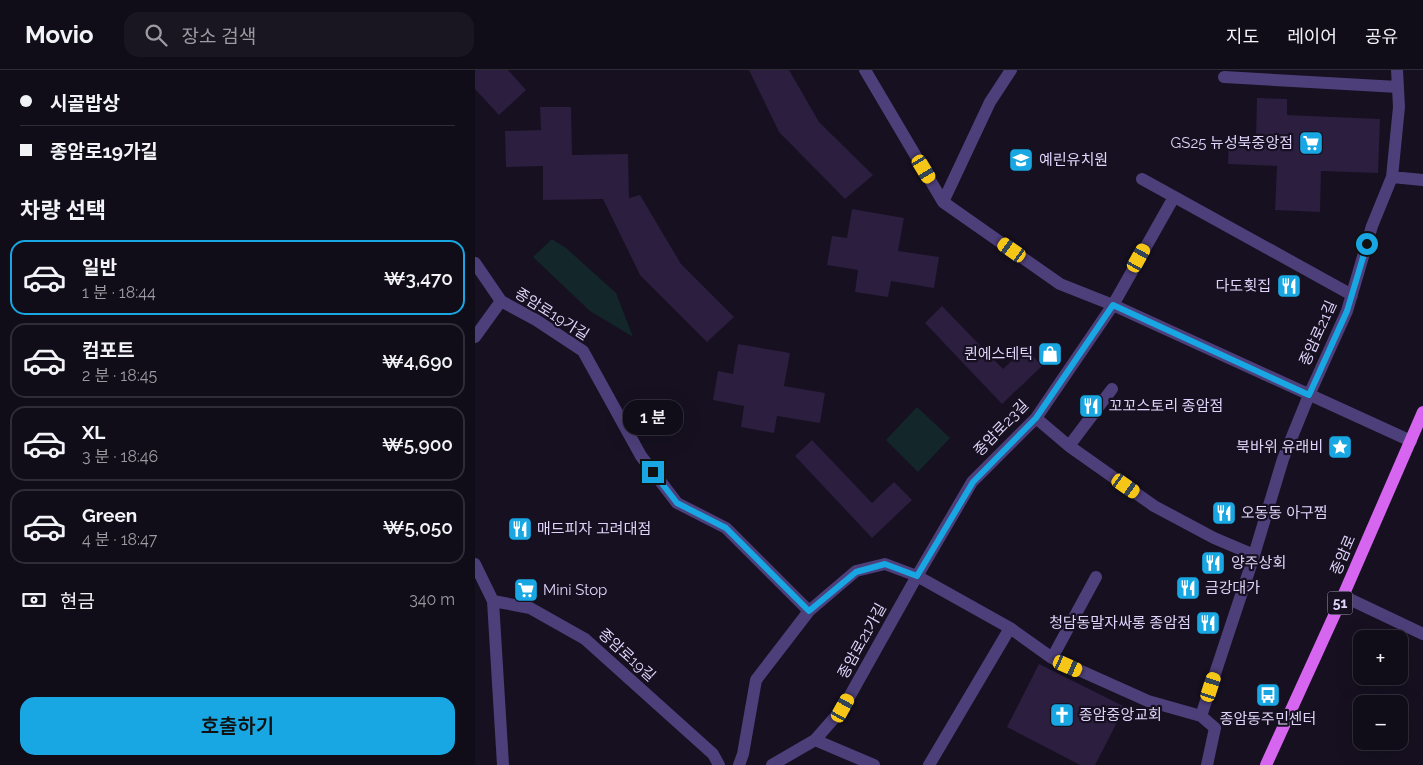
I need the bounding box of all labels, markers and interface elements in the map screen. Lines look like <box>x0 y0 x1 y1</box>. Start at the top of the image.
search box <box>124 12 474 57</box>
text: Movio <box>25 20 94 49</box>
icon: search <box>142 21 170 49</box>
text: 장소 검색 <box>182 25 256 47</box>
text: 지도 <box>1226 26 1259 47</box>
text: 레이어 <box>1287 26 1337 47</box>
text: 공유 <box>1365 26 1398 47</box>
text: 시골밥상 <box>50 92 120 114</box>
supermarket icon: GS25 뉴성북중앙점 <box>1298 130 1324 156</box>
place label: GS25 뉴성북중앙점 <box>1171 134 1293 152</box>
text: 종암로19가길 <box>50 140 158 162</box>
school or university icon: 예린유치원 <box>1008 147 1034 173</box>
place label: 예린유치원 <box>1039 151 1108 169</box>
car <box>909 152 938 186</box>
text: 차량 선택 <box>20 197 106 223</box>
route start <box>1356 233 1378 255</box>
car <box>995 235 1028 265</box>
car <box>1125 241 1152 275</box>
icon: car <box>22 255 67 300</box>
text: 일반 <box>82 256 117 278</box>
text: ₩3,470 <box>384 267 453 289</box>
restaurant icon: 다도횟집 <box>1276 273 1302 299</box>
place label: 다도횟집 <box>1216 277 1271 295</box>
text: 1 분 · 18:44 <box>82 283 156 302</box>
street label: 종암로19가길 <box>512 284 592 344</box>
street label: 종암로21길 <box>1296 298 1340 368</box>
icon: car <box>22 338 67 383</box>
text: 컴포트 <box>82 339 134 361</box>
shop icon: 퀸에스테틱 <box>1037 341 1063 367</box>
place label: 퀸에스테틱 <box>964 345 1033 363</box>
text: ₩4,690 <box>382 350 453 372</box>
text: 2 분 · 18:45 <box>82 366 157 385</box>
restaurant icon: 꼬꼬스토리 종암점 <box>1078 393 1104 419</box>
street label: 종암로23길 <box>970 396 1032 460</box>
place label: 꼬꼬스토리 종암점 <box>1109 397 1223 415</box>
callout: 1 분 <box>623 400 683 434</box>
text: 1 분 <box>640 408 666 427</box>
icon: car <box>22 421 67 466</box>
text: XL <box>82 421 105 443</box>
text: ₩5,900 <box>382 433 453 455</box>
place icon: 북바위 유래비 <box>1327 434 1353 460</box>
place label: 북바위 유래비 <box>1236 438 1323 456</box>
text: 3 분 · 18:46 <box>82 447 158 466</box>
route end <box>642 461 664 483</box>
car <box>1109 471 1142 501</box>
restaurant icon: 오동동 아구찜 <box>1211 500 1237 526</box>
icon: car <box>22 504 67 549</box>
text: Green <box>82 504 137 526</box>
place label: 오동동 아구찜 <box>1241 504 1328 522</box>
text: ₩5,050 <box>383 516 453 538</box>
restaurant icon: 매드피자 고려대점 <box>507 516 533 542</box>
place label: 매드피자 고려대점 <box>537 520 651 538</box>
text: 4 분 · 18:47 <box>82 530 157 549</box>
street label: 종암로 <box>1327 532 1359 578</box>
restaurant icon: 양주상회 <box>1200 550 1226 576</box>
place label: 양주상회 <box>1231 554 1286 572</box>
restaurant icon: 금강대가 <box>1175 575 1201 601</box>
supermarket icon: Mini Stop <box>513 577 539 603</box>
place label: 금강대가 <box>1205 579 1260 597</box>
place label: Mini Stop <box>543 581 607 599</box>
icon: cash <box>20 586 48 614</box>
text: 현금 <box>60 590 95 612</box>
text: 340 m <box>409 590 455 609</box>
road number: 51 <box>1327 592 1353 614</box>
street label: 종암로21가길 <box>834 600 890 682</box>
restaurant icon: 청담동말자싸롱 종암점 <box>1195 610 1221 636</box>
place label: 청담동말자싸롱 종암점 <box>1049 614 1191 632</box>
street label: 종암로19길 <box>595 625 659 685</box>
map controls <box>1353 630 1408 750</box>
button: + <box>1353 630 1408 685</box>
car <box>1051 653 1084 679</box>
car <box>1199 670 1222 704</box>
bus stop icon: 종암동주민센터 <box>1255 682 1281 708</box>
car <box>829 691 856 725</box>
button: − <box>1353 695 1408 750</box>
button: 호출하기 <box>20 697 455 755</box>
church icon: 종암중앙교회 <box>1049 702 1075 728</box>
place label: 종암중앙교회 <box>1079 706 1162 724</box>
place label: 종암동주민센터 <box>1220 710 1316 728</box>

